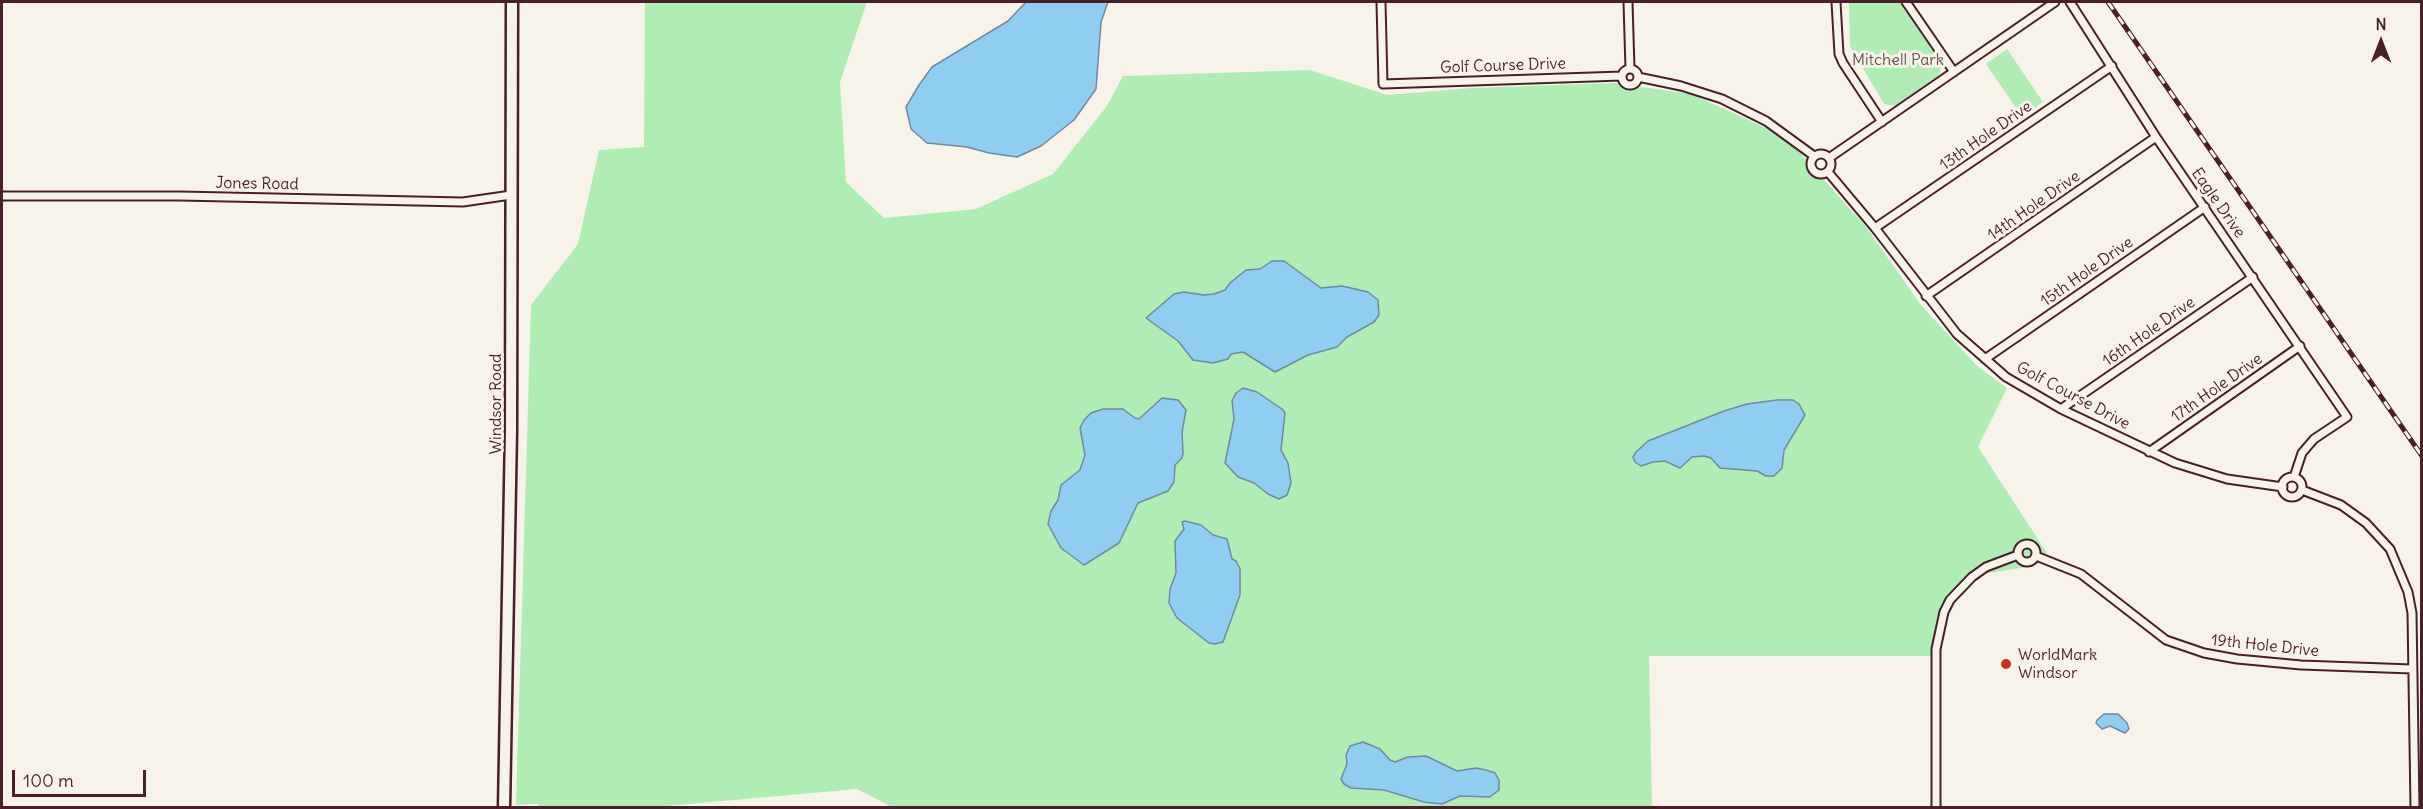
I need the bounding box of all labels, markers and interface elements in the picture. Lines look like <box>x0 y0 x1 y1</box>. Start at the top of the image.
north arrow <box>2351 12 2411 72</box>
text: N <box>2375 14 2387 34</box>
park label: Mitchell Park <box>1852 50 1944 70</box>
street label: Golf Course Drive <box>1440 54 1566 78</box>
street label: 13th Hole Drive <box>1936 97 2036 175</box>
street label: Eagle Drive <box>2187 164 2249 242</box>
street label: 14th Hole Drive <box>1984 167 2084 245</box>
street label: Jones Road <box>215 174 299 194</box>
street label: 15th Hole Drive <box>2037 233 2137 311</box>
street label: 16th Hole Drive <box>2099 293 2199 371</box>
street label: 17th Hole Drive <box>2168 349 2266 427</box>
street label: Windsor Road <box>486 354 506 454</box>
street label: Golf Course Drive <box>2013 358 2133 434</box>
street label: 19th Hole Drive <box>2210 631 2320 661</box>
place label: WorldMark Windsor <box>2018 645 2097 683</box>
marker: WorldMark Windsor <box>1999 657 2013 671</box>
scale bar <box>15 758 148 796</box>
text: 100 m <box>23 769 74 792</box>

